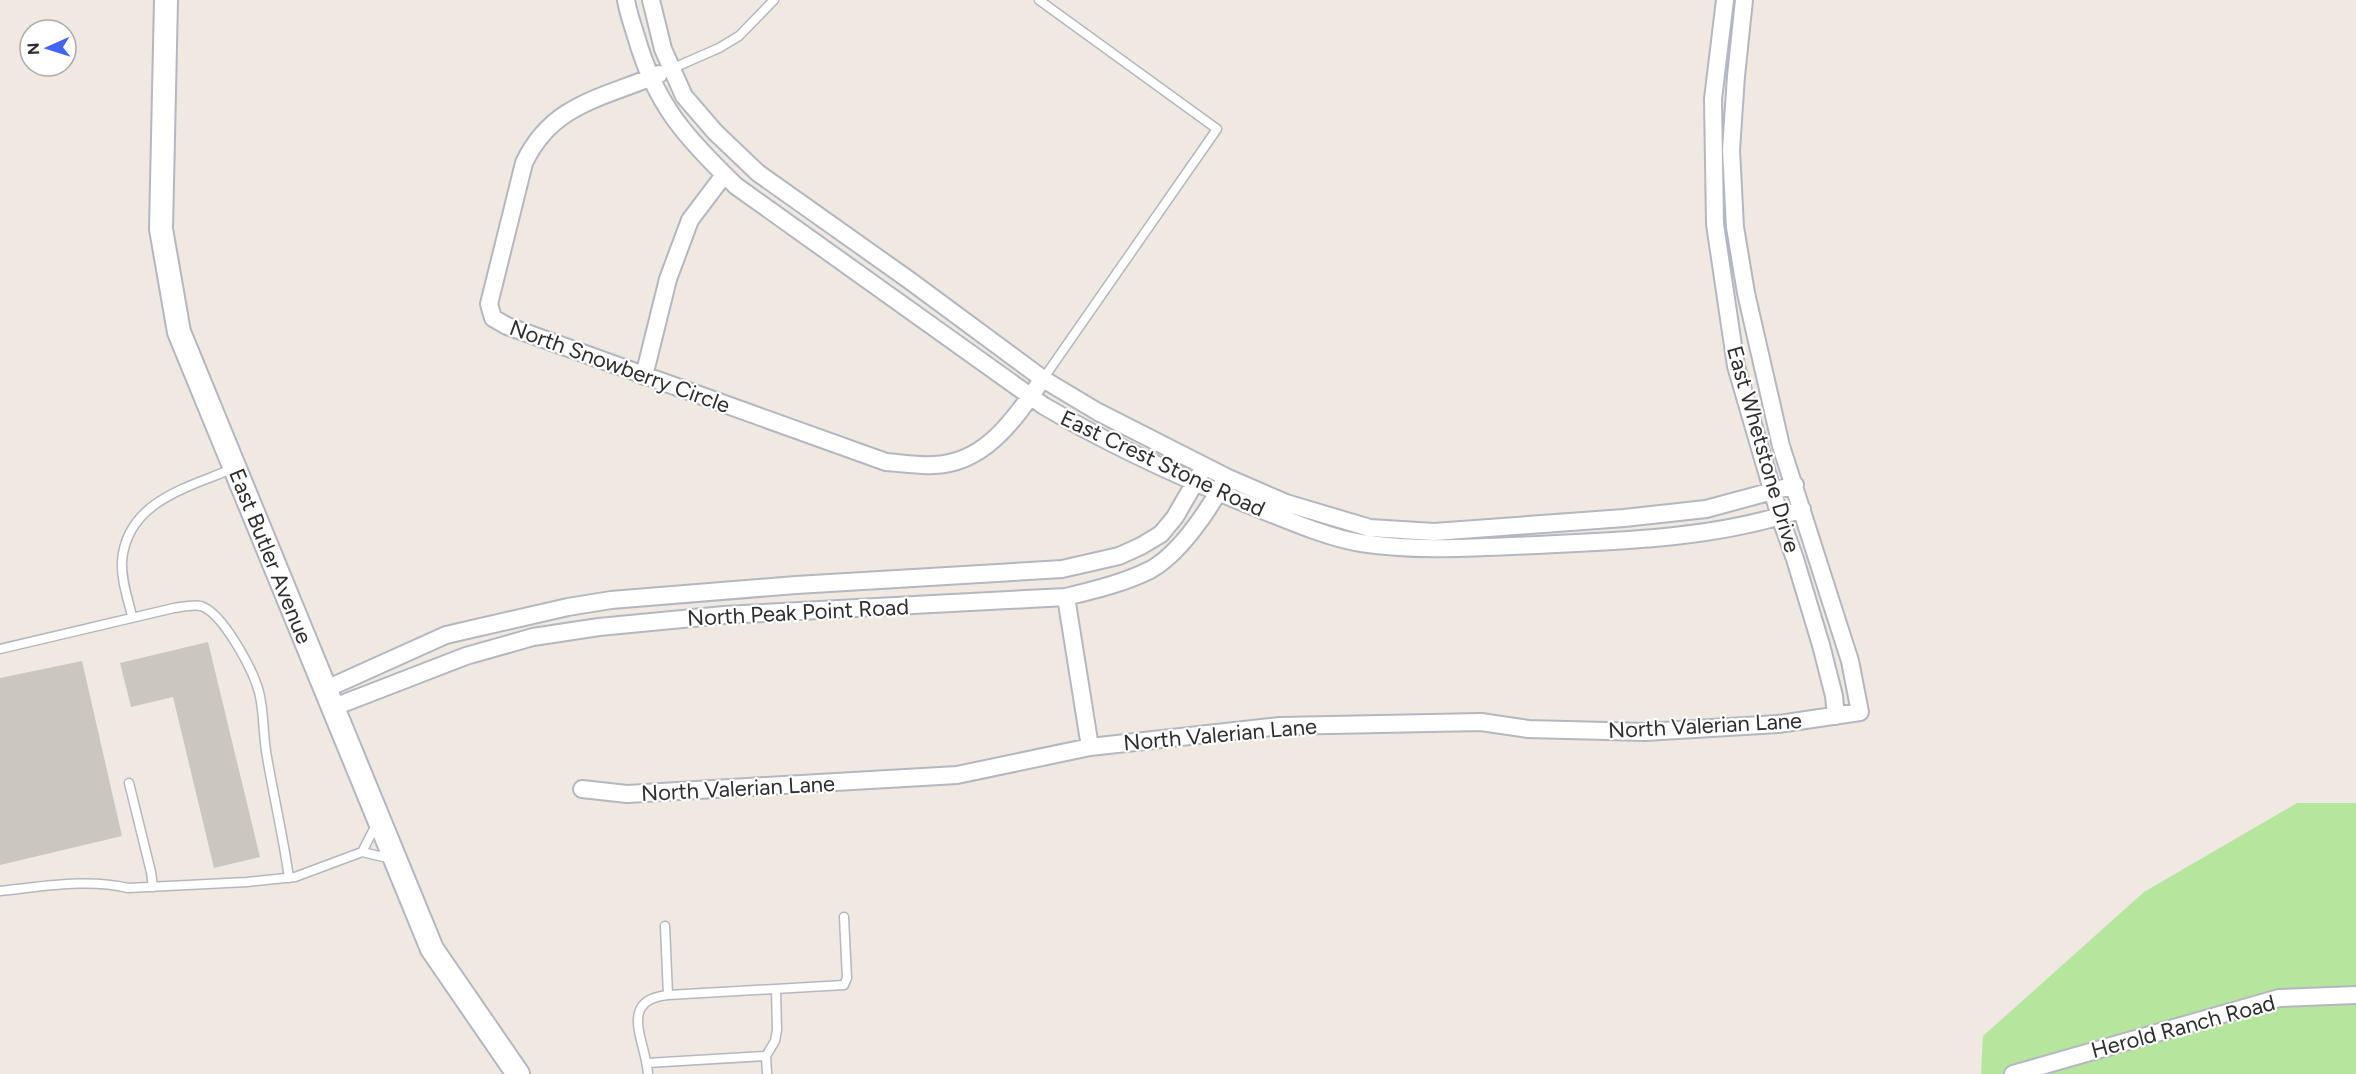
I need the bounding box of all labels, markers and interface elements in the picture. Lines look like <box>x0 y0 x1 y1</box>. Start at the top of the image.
north arrow <box>18 18 78 78</box>
text: N <box>24 42 43 55</box>
street label: North Snowberry Circle <box>506 314 734 419</box>
street label: East Whetstone Drive <box>1721 343 1806 556</box>
street label: East Crest Stone Road <box>1056 404 1269 523</box>
street label: East Butler Avenue <box>223 465 318 648</box>
street label: North Peak Point Road <box>686 593 910 632</box>
street label: North Valerian Lane <box>1607 707 1803 744</box>
street label: North Valerian Lane <box>1122 713 1318 756</box>
street label: North Valerian Lane <box>640 770 836 807</box>
street label: Herold Ranch Road <box>2088 989 2278 1064</box>

